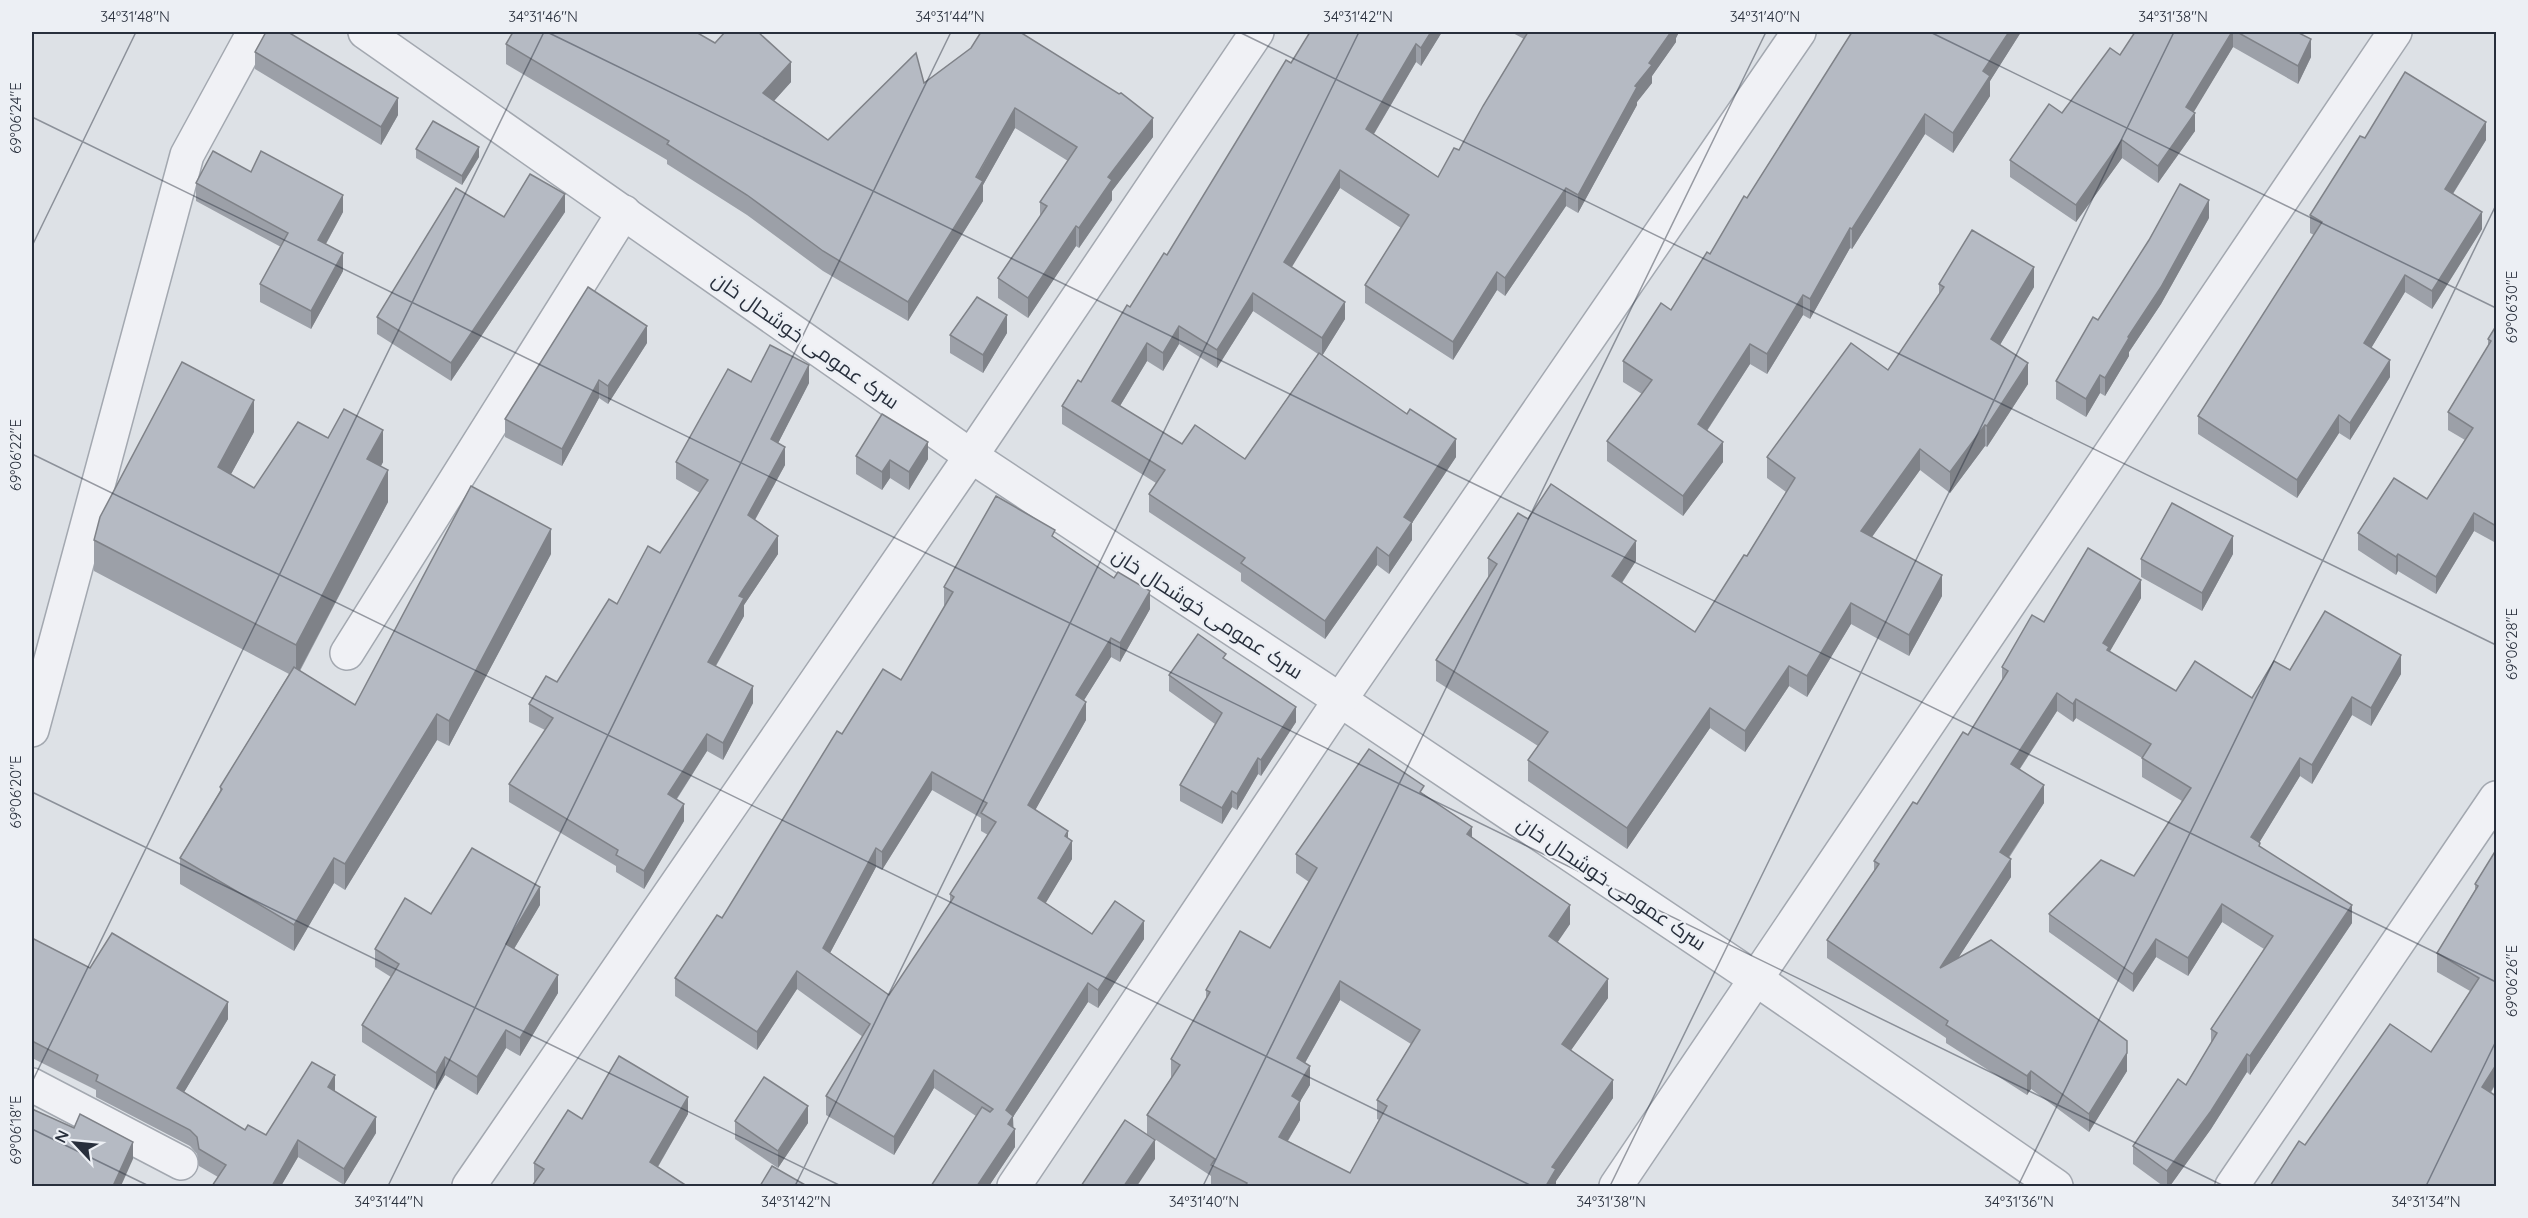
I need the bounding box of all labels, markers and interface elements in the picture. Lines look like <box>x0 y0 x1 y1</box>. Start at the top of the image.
text: 34°31'48"N <box>100 7 170 26</box>
text: 34°31'46"N <box>508 7 578 26</box>
text: 34°31'44"N <box>915 7 985 26</box>
text: 34°31'42"N <box>1323 7 1393 26</box>
text: 34°31'40"N <box>1730 7 1800 26</box>
text: 34°31'38"N <box>2138 7 2208 26</box>
text: 69°06'24"E <box>6 82 25 154</box>
street label: سرک عمومی خوشحال خان <box>707 266 904 415</box>
text: 69°06'30"E <box>2502 271 2521 343</box>
text: 69°06'22"E <box>6 419 25 491</box>
street label: سرک عمومی خوشحال خان <box>1107 542 1308 685</box>
text: 69°06'28"E <box>2502 608 2521 680</box>
text: 69°06'20"E <box>6 756 25 828</box>
street label: سرک عمومی خوشحال خان <box>1512 810 1711 956</box>
text: 69°06'26"E <box>2502 945 2521 1017</box>
text: 69°06'18"E <box>6 1095 25 1165</box>
north arrow <box>45 1113 105 1173</box>
text: N <box>50 1127 73 1146</box>
text: 34°31'44"N <box>354 1192 424 1211</box>
text: 34°31'42"N <box>761 1192 831 1211</box>
text: 34°31'40"N <box>1169 1192 1239 1211</box>
text: 34°31'38"N <box>1576 1192 1646 1211</box>
text: 34°31'36"N <box>1984 1192 2054 1211</box>
text: 34°31'34"N <box>2391 1192 2461 1211</box>

